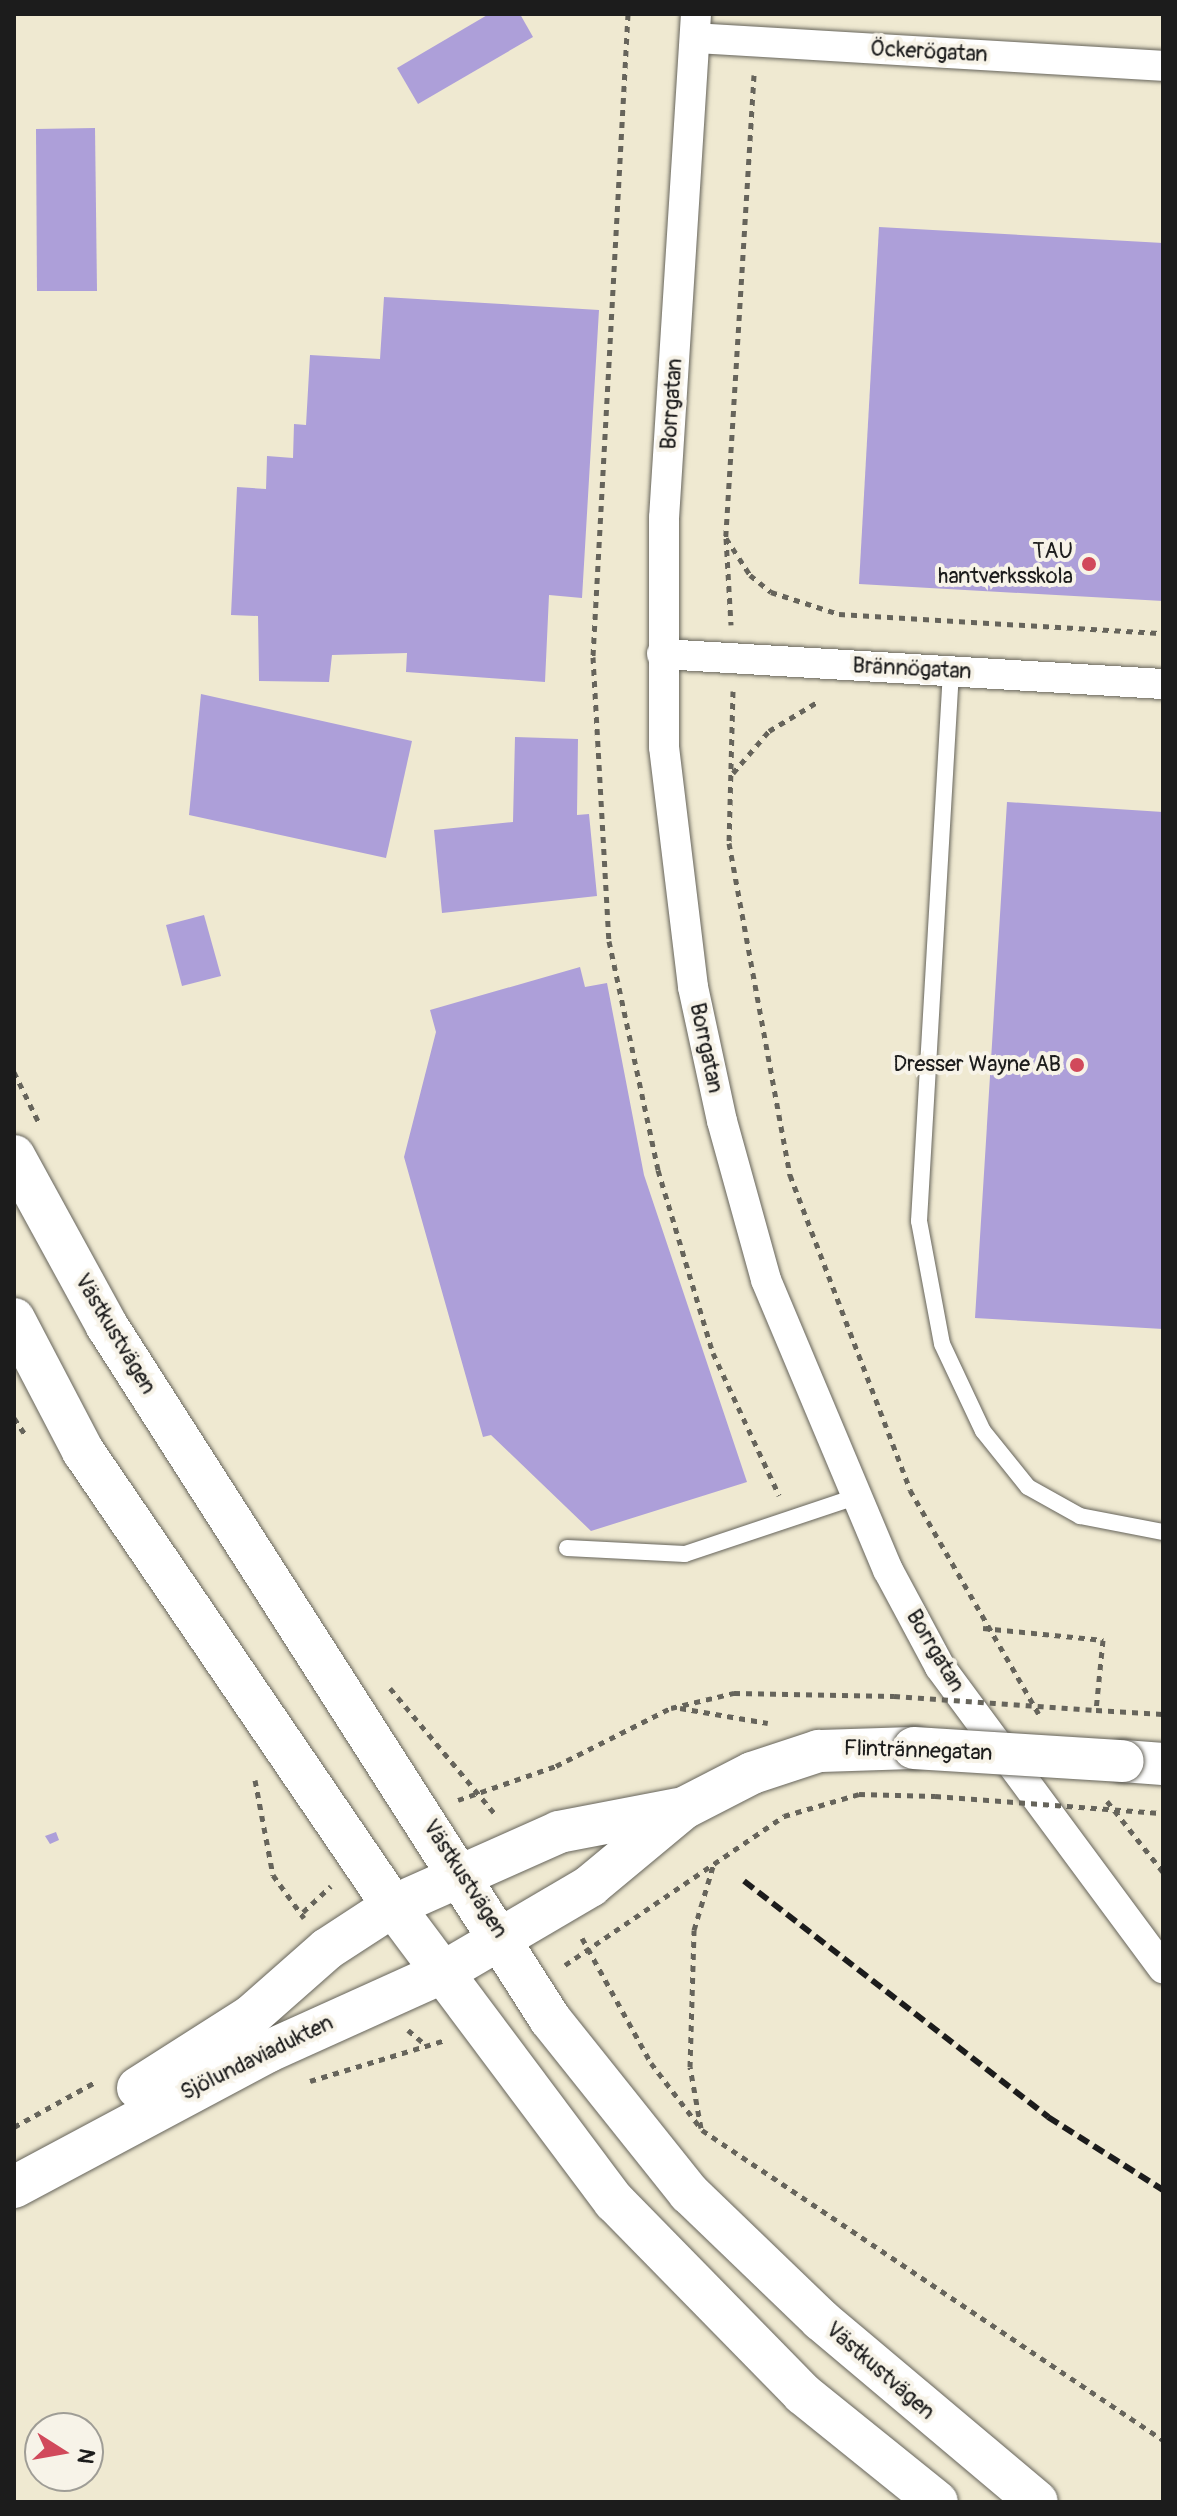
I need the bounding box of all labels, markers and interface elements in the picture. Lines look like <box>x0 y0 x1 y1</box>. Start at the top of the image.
street label: Öckerögatan <box>870 36 988 68</box>
street label: Borrgatan <box>656 357 688 451</box>
place label: TAU hantverksskola <box>938 538 1073 590</box>
marker: TAU hantverksskola <box>1080 555 1098 573</box>
street label: Brännögatan <box>852 653 972 685</box>
street label: Borrgatan <box>684 1001 728 1095</box>
place label: Dresser Wayne AB <box>893 1052 1061 1078</box>
marker: Dresser Wayne AB <box>1068 1056 1086 1074</box>
street label: Västkustvägen <box>69 1269 161 1399</box>
street label: Borrgatan <box>900 1605 970 1697</box>
street label: Flintrännegatan <box>843 1735 993 1767</box>
street label: Västkustvägen <box>417 1815 513 1943</box>
street label: Sjölundaviadukten <box>176 2010 338 2106</box>
street label: Västkustvägen <box>820 2317 940 2425</box>
north arrow <box>24 2412 104 2492</box>
text: N <box>70 2446 101 2466</box>

